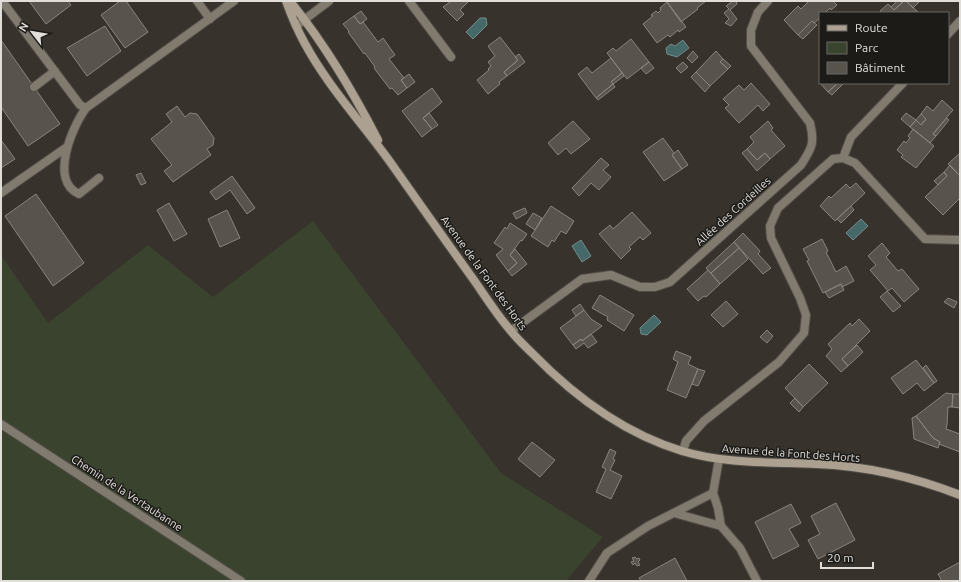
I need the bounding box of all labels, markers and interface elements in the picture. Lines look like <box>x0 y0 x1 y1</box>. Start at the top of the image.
north arrow <box>12 12 52 52</box>
legend <box>819 12 949 84</box>
text: N <box>16 20 31 33</box>
text: Route <box>855 21 888 34</box>
text: Parc <box>855 41 879 54</box>
text: Bâtiment <box>855 61 905 74</box>
street label: Allée des Cordeilles <box>693 174 773 248</box>
street label: Avenue de la Font des Horts <box>439 214 530 333</box>
street label: Avenue de la Font des Horts <box>722 442 861 464</box>
street label: Chemin de la Vertaubanne <box>69 453 185 533</box>
scale bar <box>821 544 873 570</box>
text: 20 m <box>827 551 854 564</box>

